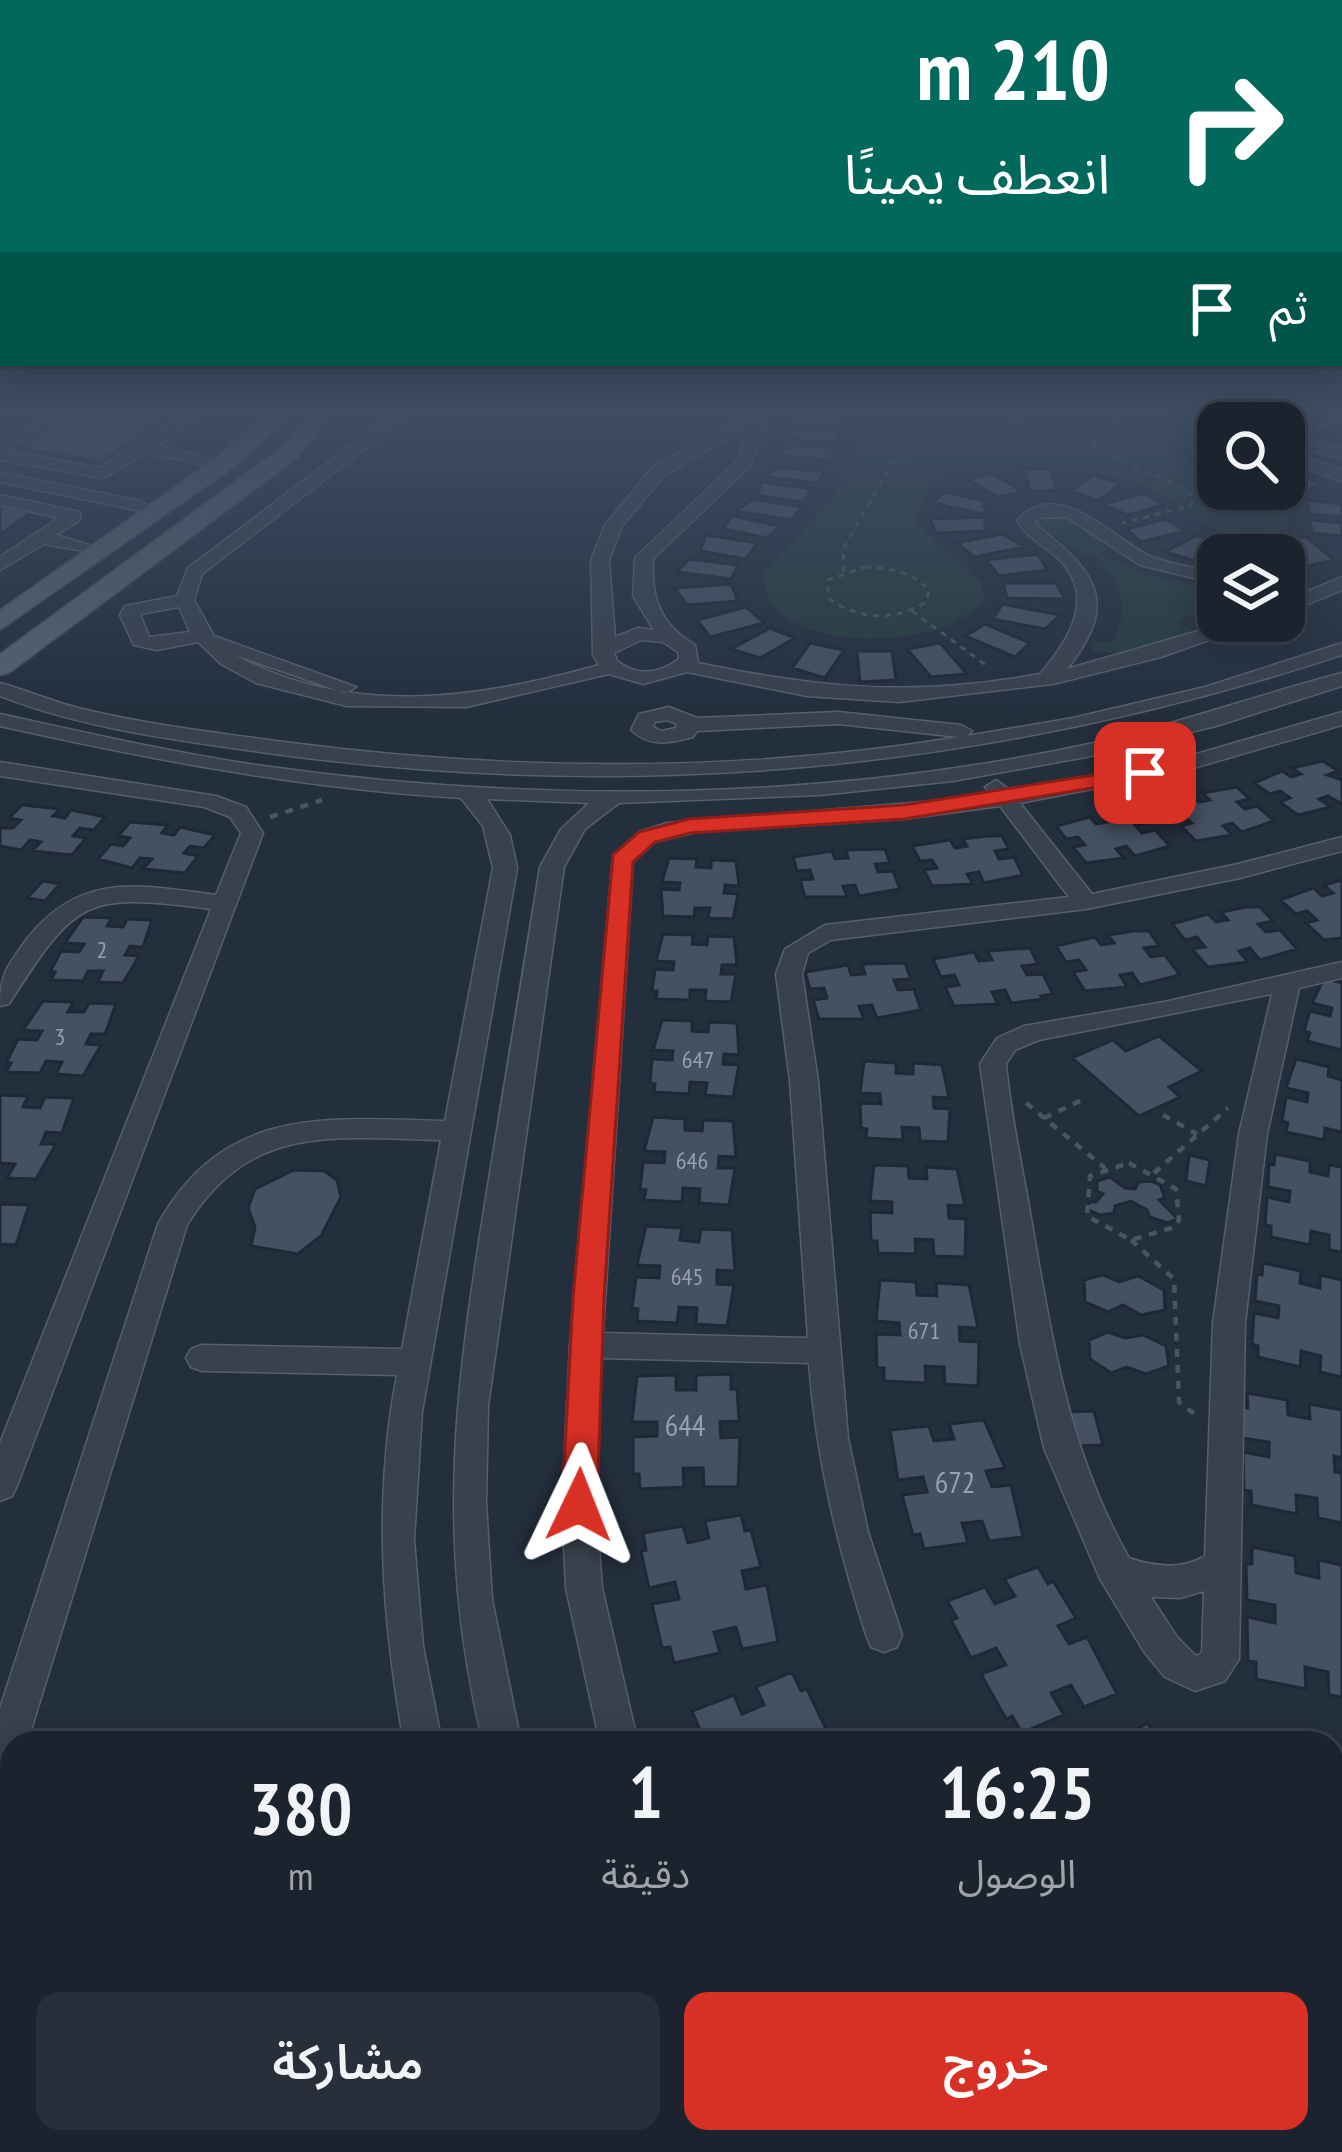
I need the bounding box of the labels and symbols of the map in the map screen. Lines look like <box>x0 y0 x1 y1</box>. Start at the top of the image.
pin <box>1094 722 1196 824</box>
house number: 2 <box>97 934 107 965</box>
house number: 3 <box>55 1021 65 1052</box>
house number: 647 <box>682 1044 714 1075</box>
house number: 646 <box>676 1145 708 1176</box>
house number: 645 <box>671 1261 703 1292</box>
house number: 671 <box>908 1315 940 1346</box>
house number: 644 <box>665 1405 705 1444</box>
position arrow <box>516 1442 642 1568</box>
house number: 672 <box>935 1462 975 1501</box>

